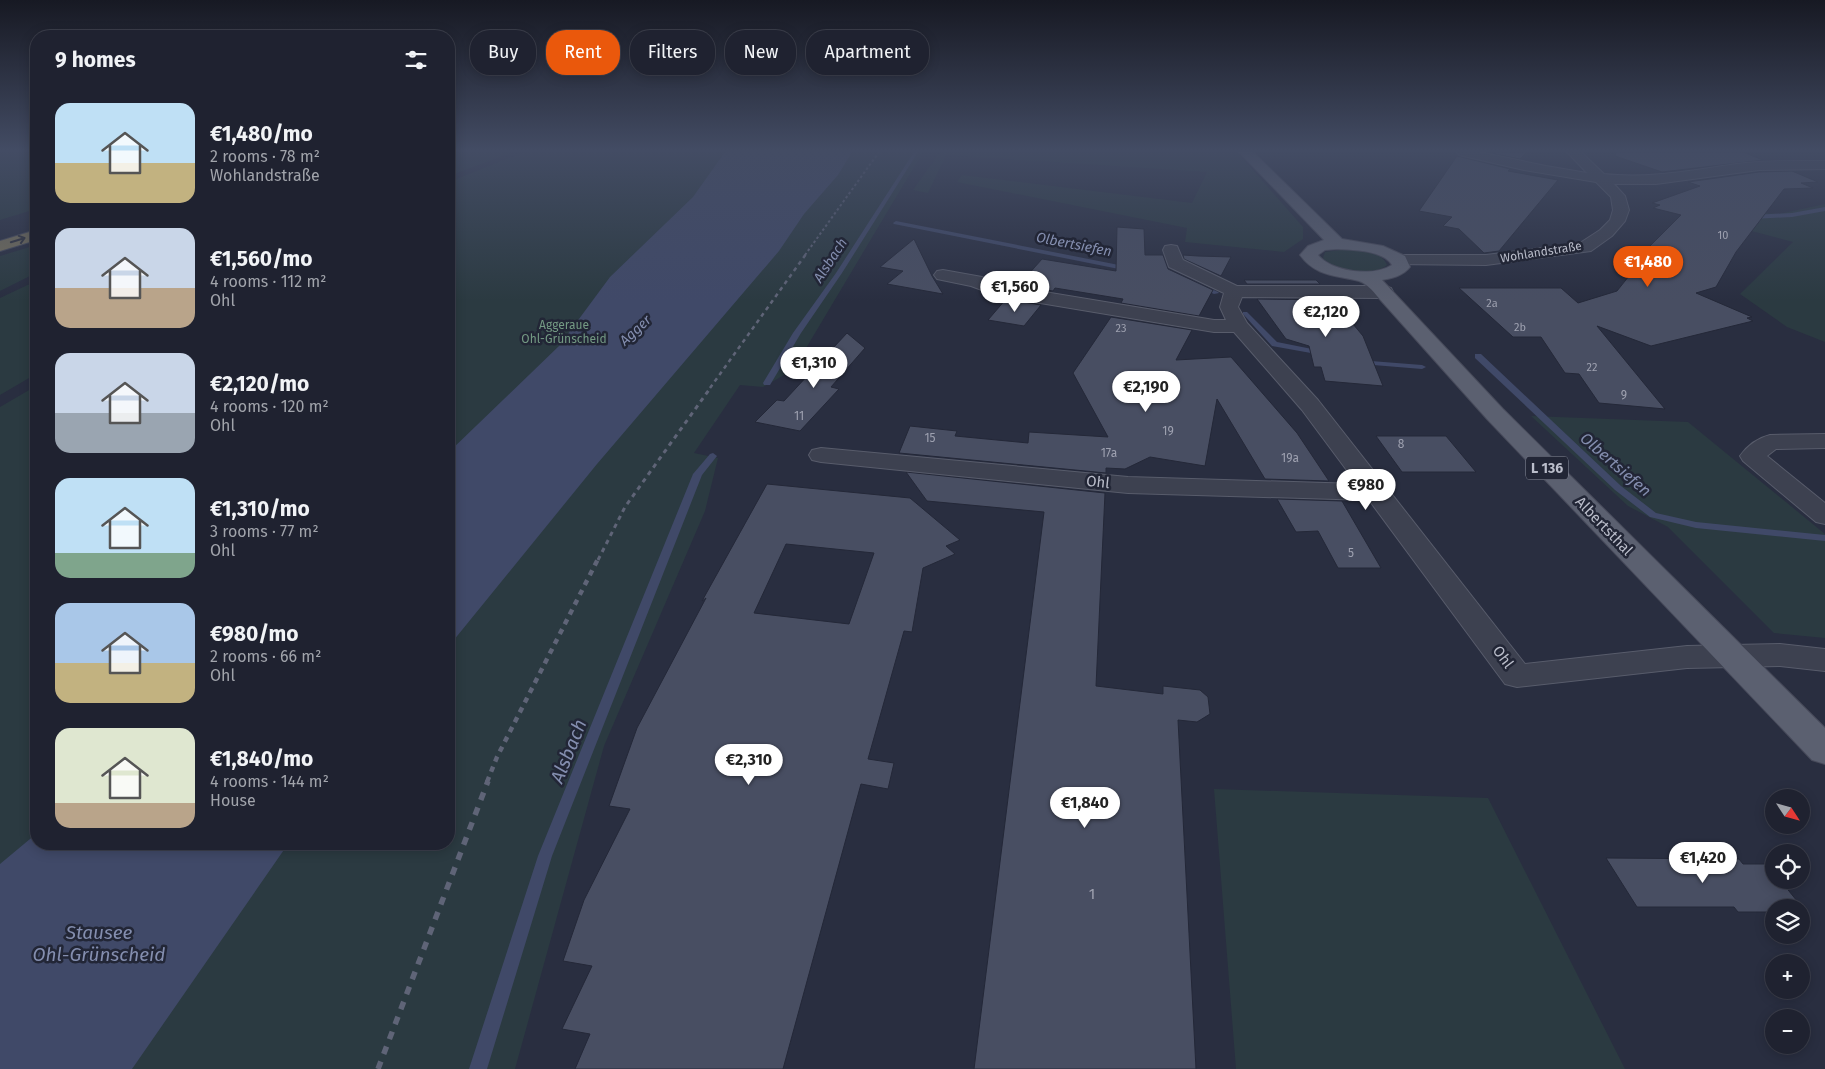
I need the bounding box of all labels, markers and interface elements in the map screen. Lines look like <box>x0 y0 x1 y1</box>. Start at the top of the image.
chip: Buy <box>470 30 536 75</box>
chip: Rent <box>546 30 620 75</box>
chip: Filters <box>630 30 715 75</box>
chip: New <box>725 30 796 75</box>
chip: Apartment <box>806 30 929 75</box>
icon: filters <box>402 46 430 74</box>
text: 9 homes <box>55 47 136 73</box>
text: €1,480/mo <box>210 121 313 147</box>
icon: home <box>95 123 155 183</box>
text: 2 rooms · 78 m² <box>210 147 320 166</box>
text: Wohlandstraße <box>210 166 320 185</box>
water label: Olbertsiefen <box>1035 229 1113 260</box>
house number: 10 <box>1718 229 1728 242</box>
one-way arrow <box>10 235 26 245</box>
water label: Alsbach <box>809 235 851 286</box>
street label: Wohlandstraße <box>1499 239 1583 265</box>
text: €1,560/mo <box>210 246 312 272</box>
pin: €1,480 <box>1607 246 1689 288</box>
icon: home <box>95 248 155 308</box>
text: €1,480 <box>1624 252 1672 271</box>
pin: €1,560 <box>974 270 1056 313</box>
text: 4 rooms · 112 m² <box>210 272 326 291</box>
text: €1,560 <box>991 277 1039 296</box>
text: Ohl <box>210 291 235 310</box>
pin: €2,120 <box>1285 296 1367 338</box>
house number: 2a <box>1486 297 1498 310</box>
text: €2,120 <box>1304 302 1348 321</box>
water label: Agger <box>615 311 655 350</box>
park label: Aggeraue Ohl-Grünscheid <box>521 318 607 346</box>
house number: 2b <box>1514 321 1526 334</box>
house number: 23 <box>1116 322 1126 335</box>
pin: €1,310 <box>773 346 855 389</box>
text: €1,310 <box>791 353 837 372</box>
house number: 22 <box>1587 361 1597 374</box>
pin: €2,190 <box>1105 370 1187 413</box>
text: €2,120/mo <box>210 371 309 397</box>
icon: home <box>95 373 155 433</box>
text: €2,190 <box>1123 377 1169 396</box>
house number: 9 <box>1621 388 1627 402</box>
text: 4 rooms · 120 m² <box>210 397 329 416</box>
house number: 11 <box>794 409 804 423</box>
text: Ohl <box>210 416 235 435</box>
house number: 19 <box>1162 424 1174 438</box>
water label: Olbertsiefen <box>1576 428 1655 500</box>
house number: 15 <box>924 431 936 445</box>
house number: 8 <box>1398 437 1405 451</box>
house number: 17a <box>1101 446 1117 460</box>
house number: 19a <box>1281 451 1299 465</box>
road number: L 136 <box>1526 456 1568 479</box>
pin: €980 <box>1336 468 1396 511</box>
street label: Ohl <box>1085 472 1111 492</box>
text: €980 <box>1348 475 1384 494</box>
street label: Albertsthal <box>1572 493 1637 560</box>
text: €1,310/mo <box>210 496 310 522</box>
icon: home <box>95 498 155 558</box>
text: 3 rooms · 77 m² <box>210 522 319 541</box>
text: Ohl <box>210 541 235 560</box>
house number: 5 <box>1348 546 1354 560</box>
text: €980/mo <box>210 621 299 647</box>
icon: home <box>95 623 155 683</box>
street label: Ohl <box>1489 642 1518 672</box>
text: 2 rooms · 66 m² <box>210 647 321 666</box>
text: Ohl <box>210 666 235 685</box>
water label: Alsbach <box>545 716 592 787</box>
pin: €2,310 <box>708 744 790 786</box>
text: €1,840/mo <box>210 746 313 772</box>
icon: home <box>95 748 155 808</box>
text: €2,310 <box>726 750 772 769</box>
text: 4 rooms · 144 m² <box>210 772 329 791</box>
pin: €1,840 <box>1044 786 1126 829</box>
north arrow <box>1765 789 1810 834</box>
map controls <box>1765 789 1810 1054</box>
text: House <box>210 791 256 810</box>
text: €1,840 <box>1061 793 1109 812</box>
pin: €1,420 <box>1662 842 1744 884</box>
button: locate <box>1765 844 1810 889</box>
text: €1,420 <box>1680 848 1726 867</box>
house number: 1 <box>1089 885 1095 903</box>
button: layers <box>1765 899 1810 944</box>
water label: Stausee Ohl-Grünscheid <box>32 921 166 966</box>
button: + <box>1765 954 1810 999</box>
button: − <box>1765 1009 1810 1054</box>

